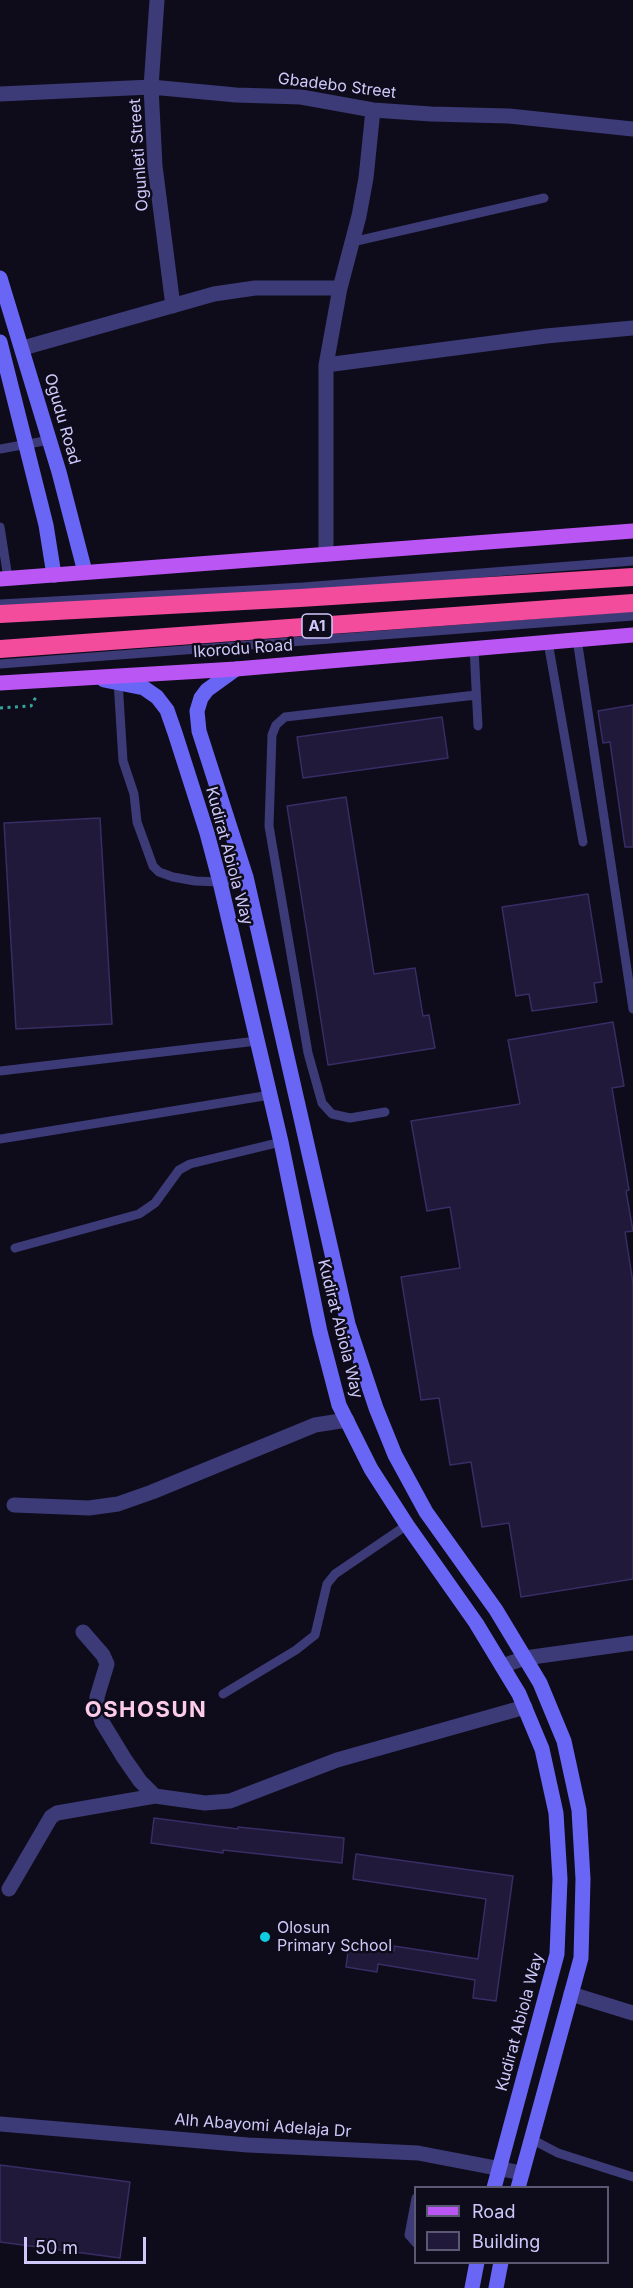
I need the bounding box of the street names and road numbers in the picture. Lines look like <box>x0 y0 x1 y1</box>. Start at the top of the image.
street label: Gbadebo Street <box>277 69 397 103</box>
street label: Ogunleti Street <box>125 98 153 212</box>
street label: Ogudu Road <box>40 371 84 467</box>
road number: A1 <box>302 614 332 638</box>
street label: Ikorodu Road <box>192 636 294 662</box>
street label: Kudirat Abiola Way <box>201 785 257 927</box>
street label: Kudirat Abiola Way <box>313 1258 367 1400</box>
street label: Kudirat Abiola Way <box>492 1951 548 2093</box>
street label: Alh Abayomi Adelaja Dr <box>174 2110 352 2142</box>

